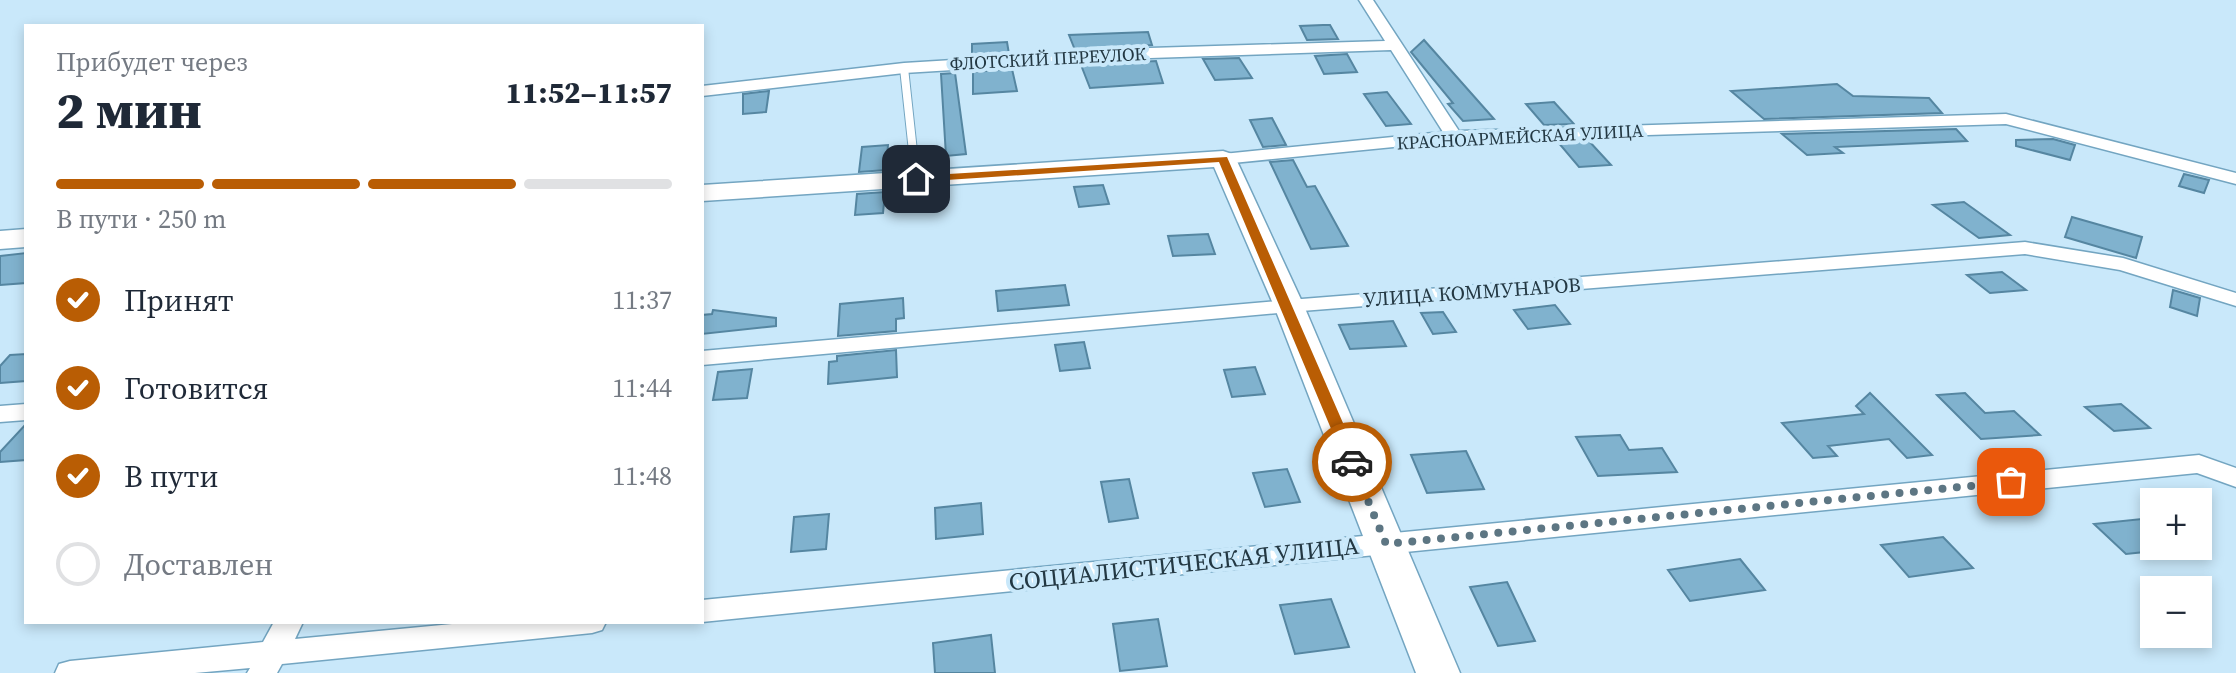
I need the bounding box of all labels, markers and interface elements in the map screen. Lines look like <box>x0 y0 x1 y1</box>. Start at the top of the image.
street label: ФЛОТСКИЙ ПЕРЕУЛОК <box>949 41 1147 76</box>
text: Прибудет через <box>56 44 248 80</box>
text: 11:52–11:57 <box>505 72 672 113</box>
text: 2 мин <box>56 74 202 145</box>
street label: КРАСНОАРМЕЙСКАЯ УЛИЦА <box>1396 118 1644 155</box>
pin <box>882 145 950 213</box>
icon: home <box>894 157 938 201</box>
text: В пути · 250 m <box>56 201 226 237</box>
street label: УЛИЦА КОММУНАРОВ <box>1363 270 1581 314</box>
icon: check <box>56 278 100 322</box>
text: Принят <box>124 280 234 321</box>
text: 11:37 <box>612 282 672 318</box>
icon: check <box>56 366 100 410</box>
text: Готовится <box>124 368 268 409</box>
text: 11:44 <box>612 370 672 406</box>
courier <box>1312 422 1392 502</box>
icon: car <box>1330 440 1374 484</box>
pin <box>1977 448 2045 516</box>
icon: check <box>56 454 100 498</box>
text: В пути <box>124 456 219 497</box>
text: 11:48 <box>612 458 672 494</box>
icon: bag <box>1989 460 2033 504</box>
map controls <box>2140 488 2212 648</box>
button: + <box>2140 488 2212 560</box>
street label: СОЦИАЛИСТИЧЕСКАЯ УЛИЦА <box>1007 529 1361 598</box>
text: Доставлен <box>124 544 273 585</box>
button: − <box>2140 576 2212 648</box>

